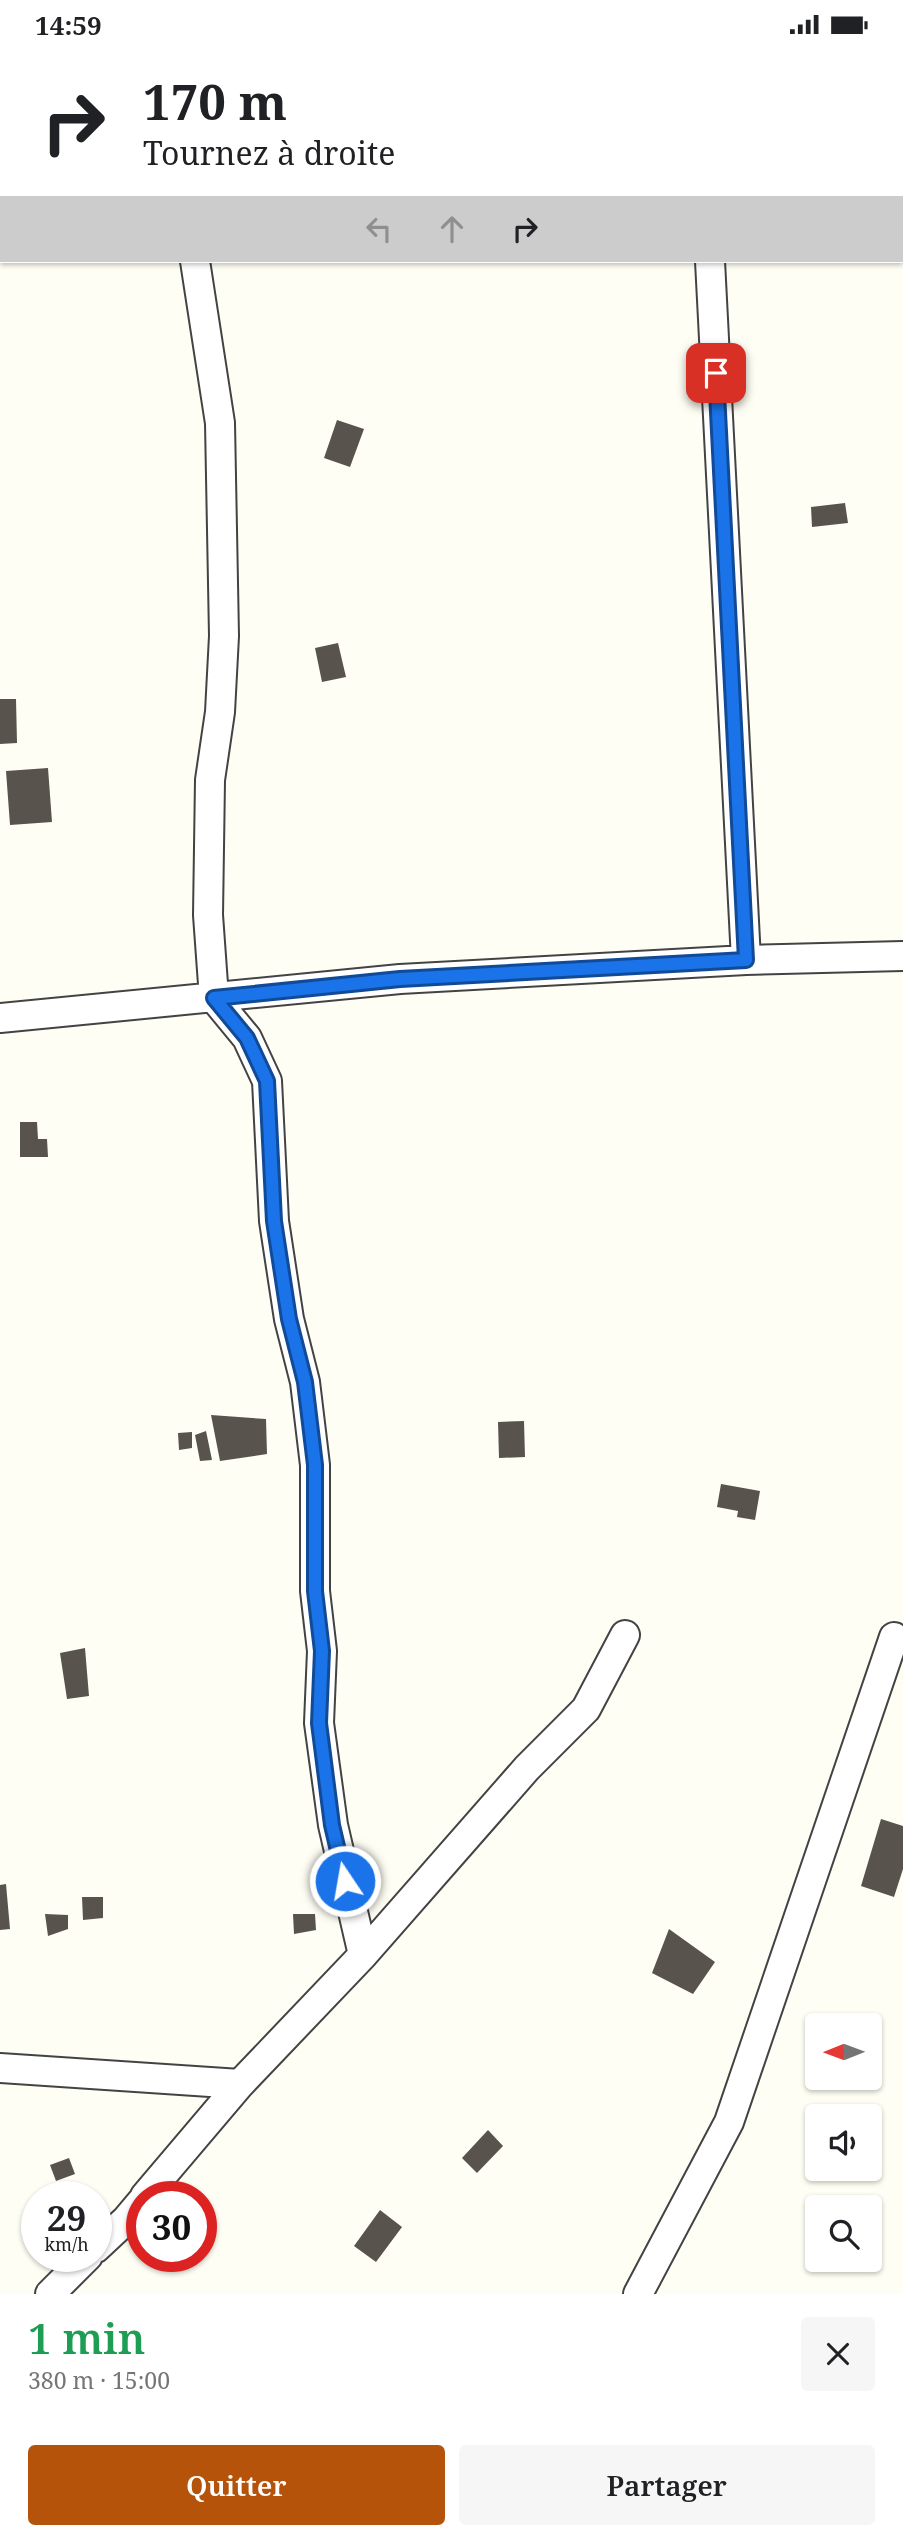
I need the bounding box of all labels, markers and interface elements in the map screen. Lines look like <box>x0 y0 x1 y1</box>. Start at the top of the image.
text: 14:59 <box>35 7 102 43</box>
text: 170 m <box>143 68 287 134</box>
icon: right <box>28 77 119 168</box>
text: Tournez à droite <box>143 131 395 174</box>
icon: left <box>360 210 398 248</box>
icon: ahead <box>433 210 471 248</box>
icon: right <box>506 210 544 248</box>
pin <box>686 343 746 403</box>
icon: arrive <box>697 354 735 392</box>
position arrow <box>308 1844 382 1918</box>
north arrow <box>805 2013 882 2089</box>
map controls <box>805 2013 882 2272</box>
button: sound <box>805 2104 882 2181</box>
speed limit sign: 30 <box>126 2181 217 2272</box>
text: 29 <box>47 2194 86 2241</box>
button: search <box>805 2195 882 2272</box>
text: km/h <box>44 2232 89 2256</box>
text: 1 min <box>28 2309 145 2366</box>
button: close <box>801 2317 875 2391</box>
text: 380 m · 15:00 <box>28 2364 170 2396</box>
button: Quitter <box>28 2445 445 2525</box>
button: Partager <box>459 2445 875 2525</box>

